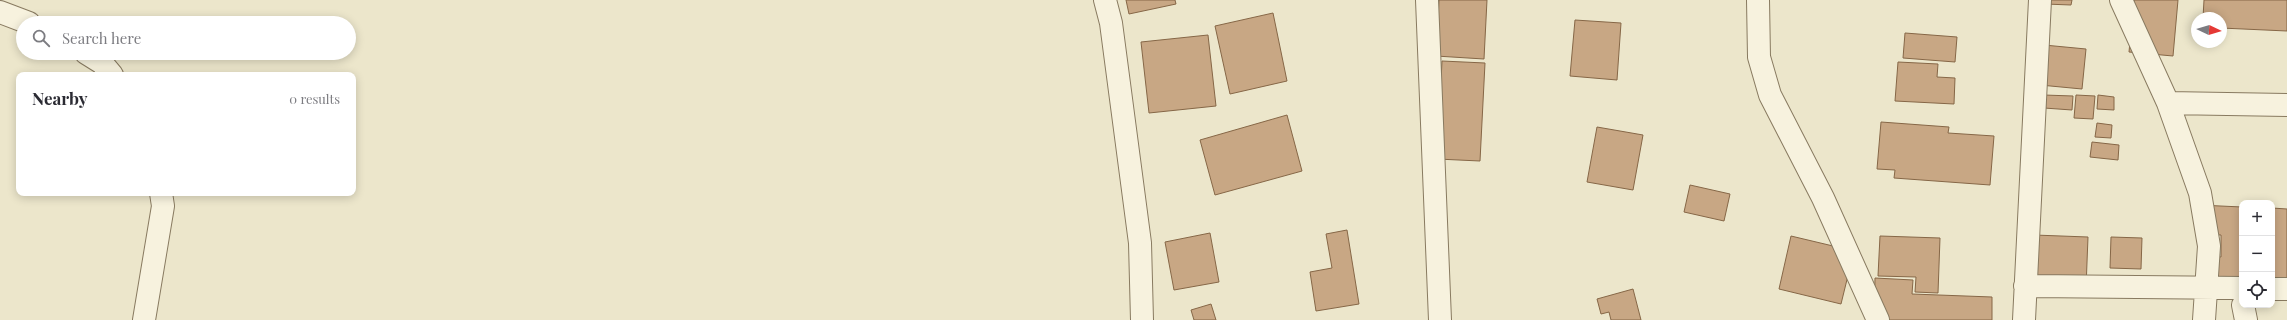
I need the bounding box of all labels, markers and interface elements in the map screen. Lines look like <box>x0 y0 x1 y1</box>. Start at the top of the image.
north arrow <box>2191 12 2227 48</box>
search box <box>16 16 356 60</box>
icon: search <box>30 27 52 49</box>
text: Search here <box>62 28 141 48</box>
text: Nearby <box>32 87 87 109</box>
text: 0 results <box>289 90 340 107</box>
map controls <box>2239 200 2275 308</box>
button: + <box>2239 200 2275 236</box>
button: − <box>2239 236 2275 272</box>
button: locate <box>2239 272 2275 308</box>

